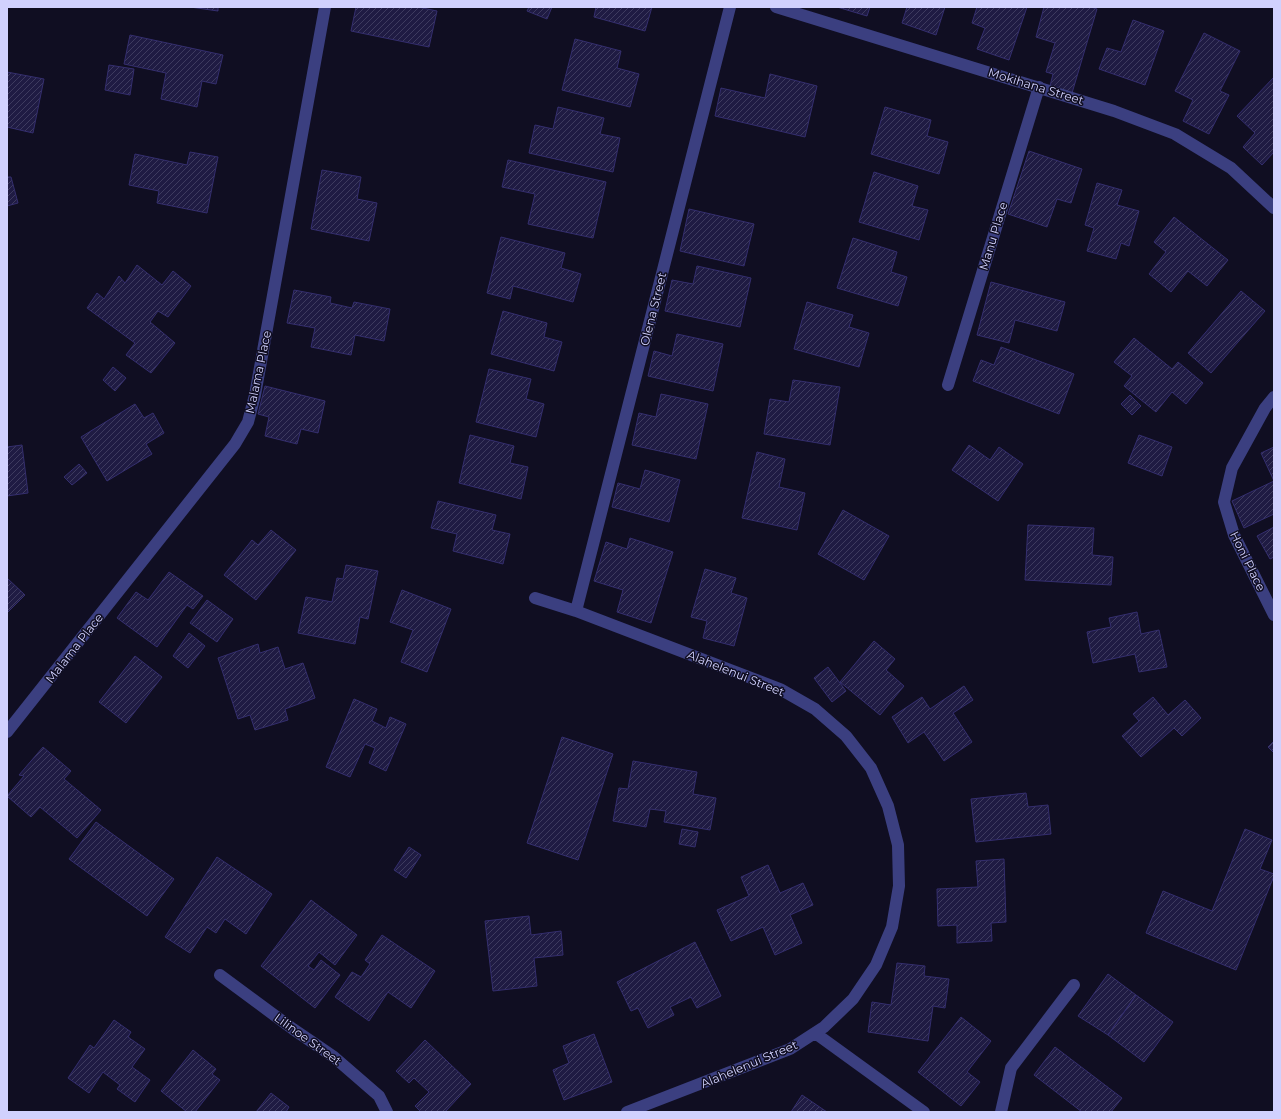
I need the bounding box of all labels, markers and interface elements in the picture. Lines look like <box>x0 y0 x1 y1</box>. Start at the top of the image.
street label: Mokihana Street <box>986 64 1086 108</box>
street label: Manu Place <box>975 200 1011 272</box>
street label: Olena Street <box>637 271 669 347</box>
street label: Malama Place <box>242 329 274 415</box>
street label: Honi Place <box>1227 529 1269 593</box>
street label: Malama Place <box>42 610 106 686</box>
street label: Alahelenui Street <box>685 647 787 699</box>
street label: Lilinoe Street <box>272 1010 344 1068</box>
street label: Alahelenui Street <box>698 1037 800 1091</box>

